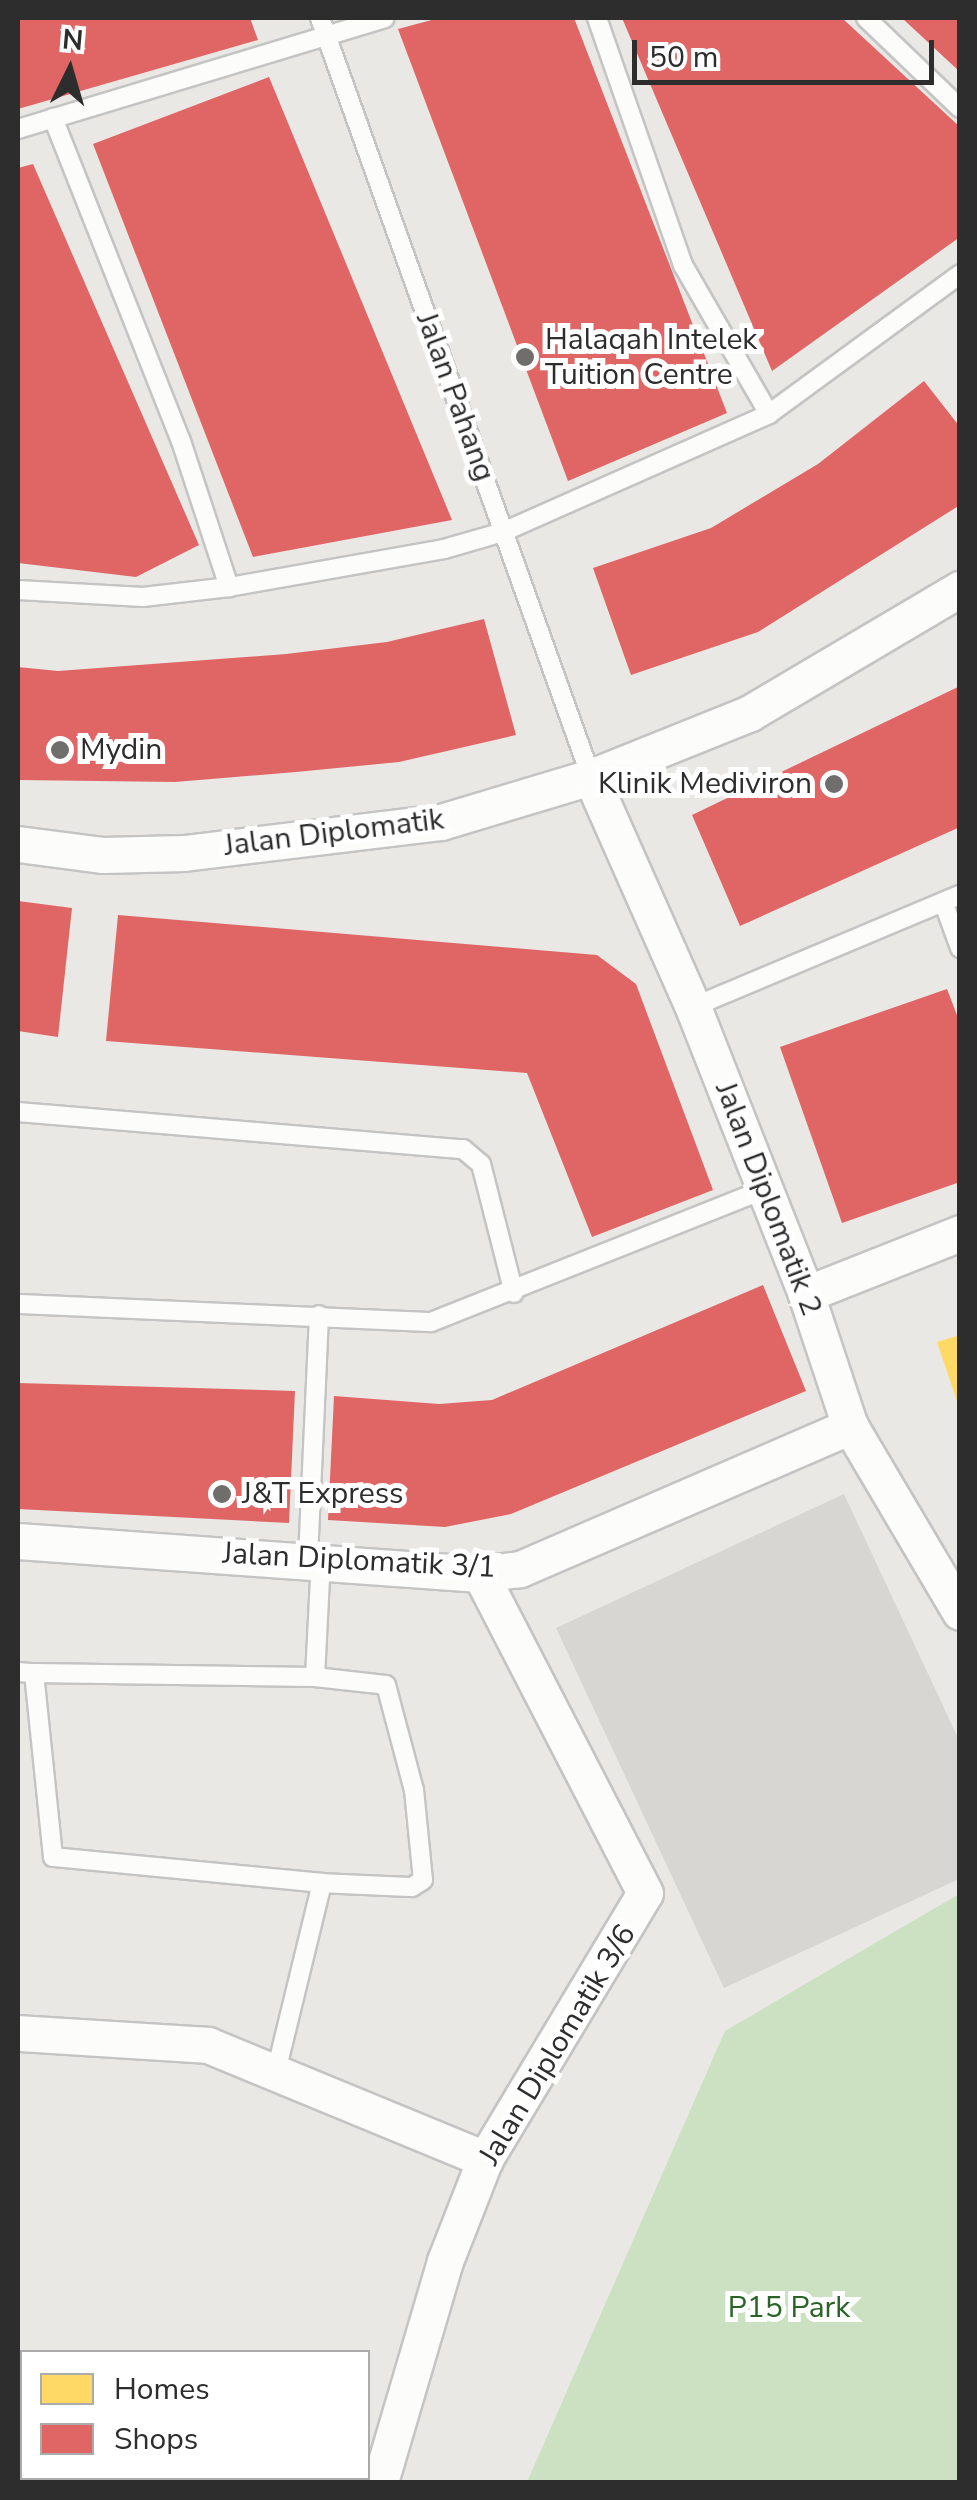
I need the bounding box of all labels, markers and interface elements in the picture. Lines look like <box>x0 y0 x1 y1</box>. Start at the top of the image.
north arrow <box>20 20 120 120</box>
text: N <box>61 20 85 60</box>
scale bar <box>637 20 940 82</box>
text: 50 m <box>649 37 718 78</box>
street label: Jalan Pahang <box>408 308 502 486</box>
place label: Halaqah Intelek Tuition Centre <box>545 322 757 392</box>
marker: Halaqah Intelek Tuition Centre <box>514 346 536 368</box>
place label: Mydin <box>80 732 162 768</box>
marker: Mydin <box>49 739 71 761</box>
place label: Klinik Mediviron <box>598 766 812 802</box>
marker: Klinik Mediviron <box>821 771 847 797</box>
street label: Jalan Diplomatik <box>222 802 446 864</box>
street label: Jalan Diplomatik 2 <box>707 1077 829 1321</box>
place label: J&T Express <box>242 1476 404 1512</box>
marker: J&T Express <box>211 1483 233 1505</box>
street label: Jalan Diplomatik 3/1 <box>221 1536 497 1586</box>
street label: Jalan Diplomatik 3/6 <box>472 1919 644 2171</box>
park label: P15 Park <box>728 2290 850 2326</box>
legend <box>20 2350 370 2480</box>
text: Homes <box>114 2369 210 2410</box>
text: Shops <box>114 2419 198 2460</box>

